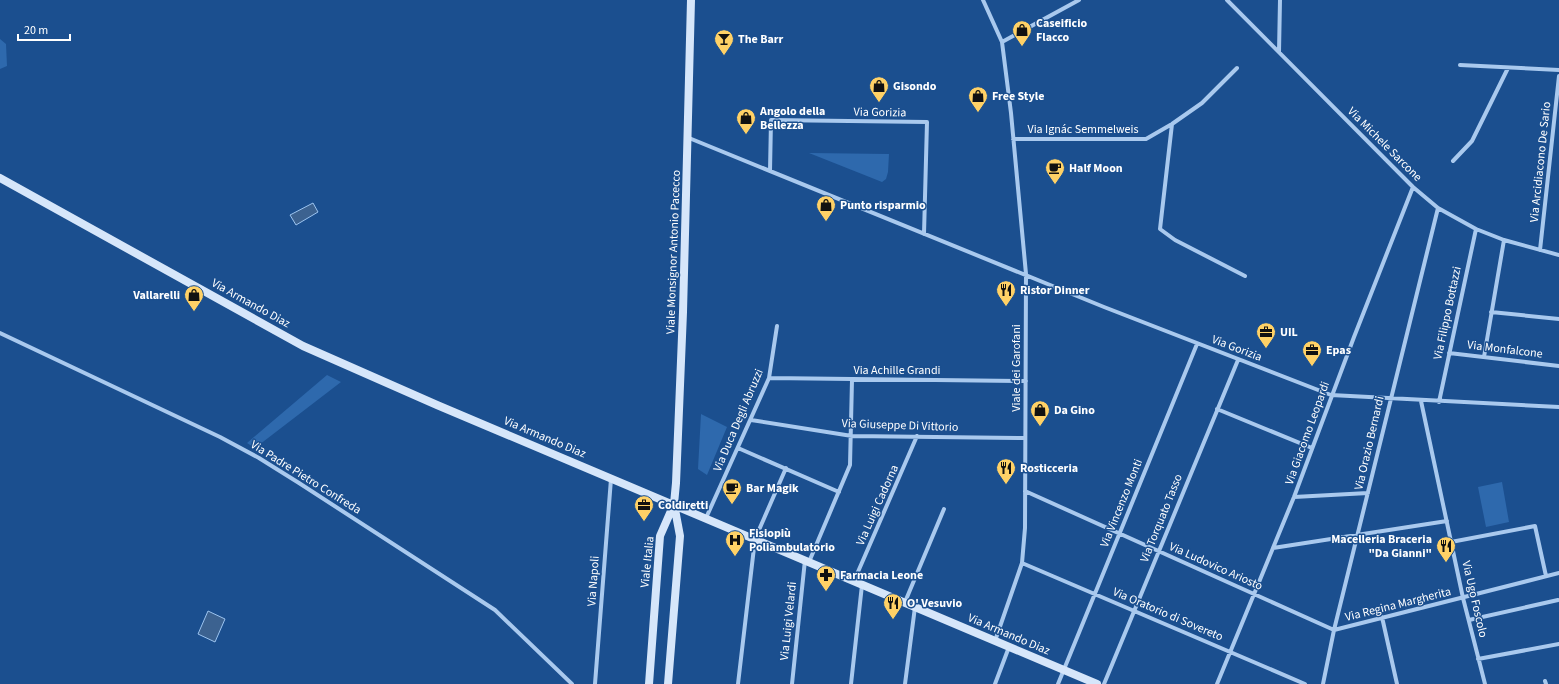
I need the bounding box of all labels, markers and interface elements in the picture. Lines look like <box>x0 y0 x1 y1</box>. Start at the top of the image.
place label: Caseificio Flacco <box>1036 15 1087 46</box>
scale bar <box>18 16 70 42</box>
shop icon: Caseificio Flacco <box>1011 19 1033 47</box>
text: 20 m <box>24 22 48 39</box>
bar icon: The Barr <box>713 28 735 56</box>
place label: The Barr <box>738 31 784 48</box>
shop icon: Gisondo <box>868 75 890 103</box>
place label: Gisondo <box>893 78 937 95</box>
shop icon: Free Style <box>967 85 989 113</box>
place label: Free Style <box>992 88 1044 105</box>
street label: Via Arcidiacono De Sario <box>1526 101 1555 223</box>
place label: Angolo della Bellezza <box>759 103 825 134</box>
street label: Via Michele Sarcone <box>1344 103 1426 186</box>
street label: Via Gorizia <box>853 104 906 121</box>
shop icon: Angolo della Bellezza <box>735 107 757 135</box>
street label: Via Ignác Semmelweis <box>1027 121 1139 138</box>
cafe icon: Half Moon <box>1044 157 1066 185</box>
place label: Half Moon <box>1069 160 1123 177</box>
street label: Viale Monsignor Antonio Pacecco <box>662 170 685 334</box>
shop icon: Punto risparmio <box>815 194 837 222</box>
place label: Punto risparmio <box>840 197 926 214</box>
street label: Via Filippo Bottazzi <box>1429 265 1466 361</box>
street label: Via Armando Diaz <box>208 275 293 332</box>
restaurant icon: Ristor Dinner <box>995 279 1017 307</box>
place label: Ristor Dinner <box>1020 282 1090 299</box>
shop icon: Vallarelli <box>183 284 205 312</box>
place label: Vallarelli <box>132 287 180 304</box>
office icon: UIL <box>1255 321 1277 349</box>
street label: Viale dei Garofani <box>1008 324 1025 412</box>
place label: UIL <box>1280 324 1298 341</box>
street label: Via Gorizia <box>1209 331 1264 366</box>
street label: Via Monfalcone <box>1466 336 1544 363</box>
office icon: Epas <box>1301 339 1323 367</box>
place label: Epas <box>1326 342 1351 359</box>
street label: Via Achille Grandi <box>853 362 941 379</box>
street label: Via Duca Degli Abruzzi <box>709 366 768 474</box>
street label: Via Giacomo Leopardi <box>1281 379 1334 487</box>
street label: Via Orazio Bernardi <box>1350 394 1389 492</box>
shop icon: Da Gino <box>1029 399 1051 427</box>
place label: Da Gino <box>1054 402 1095 419</box>
street label: Via Armando Diaz <box>501 412 589 462</box>
street label: Via Giuseppe Di Vittorio <box>841 415 959 436</box>
street label: Via Padre Pietro Confreda <box>247 436 364 518</box>
restaurant icon: Rosticceria <box>995 457 1017 485</box>
street label: Via Vincenzo Monti <box>1096 457 1147 550</box>
place label: Rosticceria <box>1020 460 1078 477</box>
street label: Via Luigi Cadorna <box>852 462 903 548</box>
street label: Via Torquato Tasso <box>1136 472 1187 565</box>
cafe icon: Bar Magik <box>721 477 743 505</box>
place label: Bar Magik <box>746 480 799 497</box>
office icon: Coldiretti <box>633 494 655 522</box>
place label: Coldiretti <box>658 497 708 514</box>
place label: Fisiopiù Poliambulatorio <box>749 525 835 556</box>
hospital icon: Fisiopiù Poliambulatorio <box>724 529 746 557</box>
place label: Macelleria Braceria "Da Gianni" <box>1331 531 1432 562</box>
street label: Viale Italia <box>636 535 659 589</box>
restaurant icon: Macelleria Braceria "Da Gianni" <box>1435 535 1457 563</box>
street label: Via Ludovico Ariosto <box>1166 538 1265 595</box>
street label: Via Napoli <box>583 555 604 607</box>
street label: Via Ugo Foscolo <box>1457 559 1492 639</box>
pharmacy icon: Farmacia Leone <box>815 564 837 592</box>
place label: Farmacia Leone <box>840 567 923 584</box>
street label: Via Luigi Velardi <box>776 581 801 661</box>
street label: Via Regina Margherita <box>1343 583 1453 626</box>
street label: Via Oratorio di Sovereto <box>1110 584 1226 645</box>
restaurant icon: O' Vesuvio <box>882 592 904 620</box>
place label: O' Vesuvio <box>907 595 963 612</box>
street label: Via Armando Diaz <box>965 609 1053 659</box>

